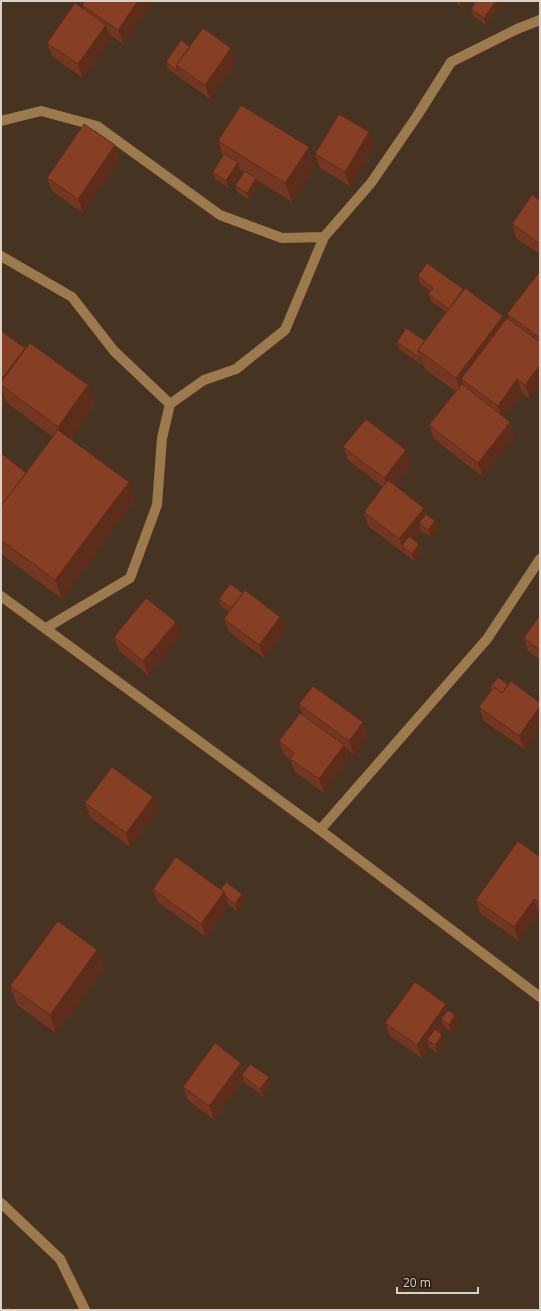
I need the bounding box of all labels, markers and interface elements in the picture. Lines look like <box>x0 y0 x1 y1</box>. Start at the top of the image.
scale bar <box>397 1269 478 1295</box>
text: 20 m <box>403 1274 431 1291</box>

